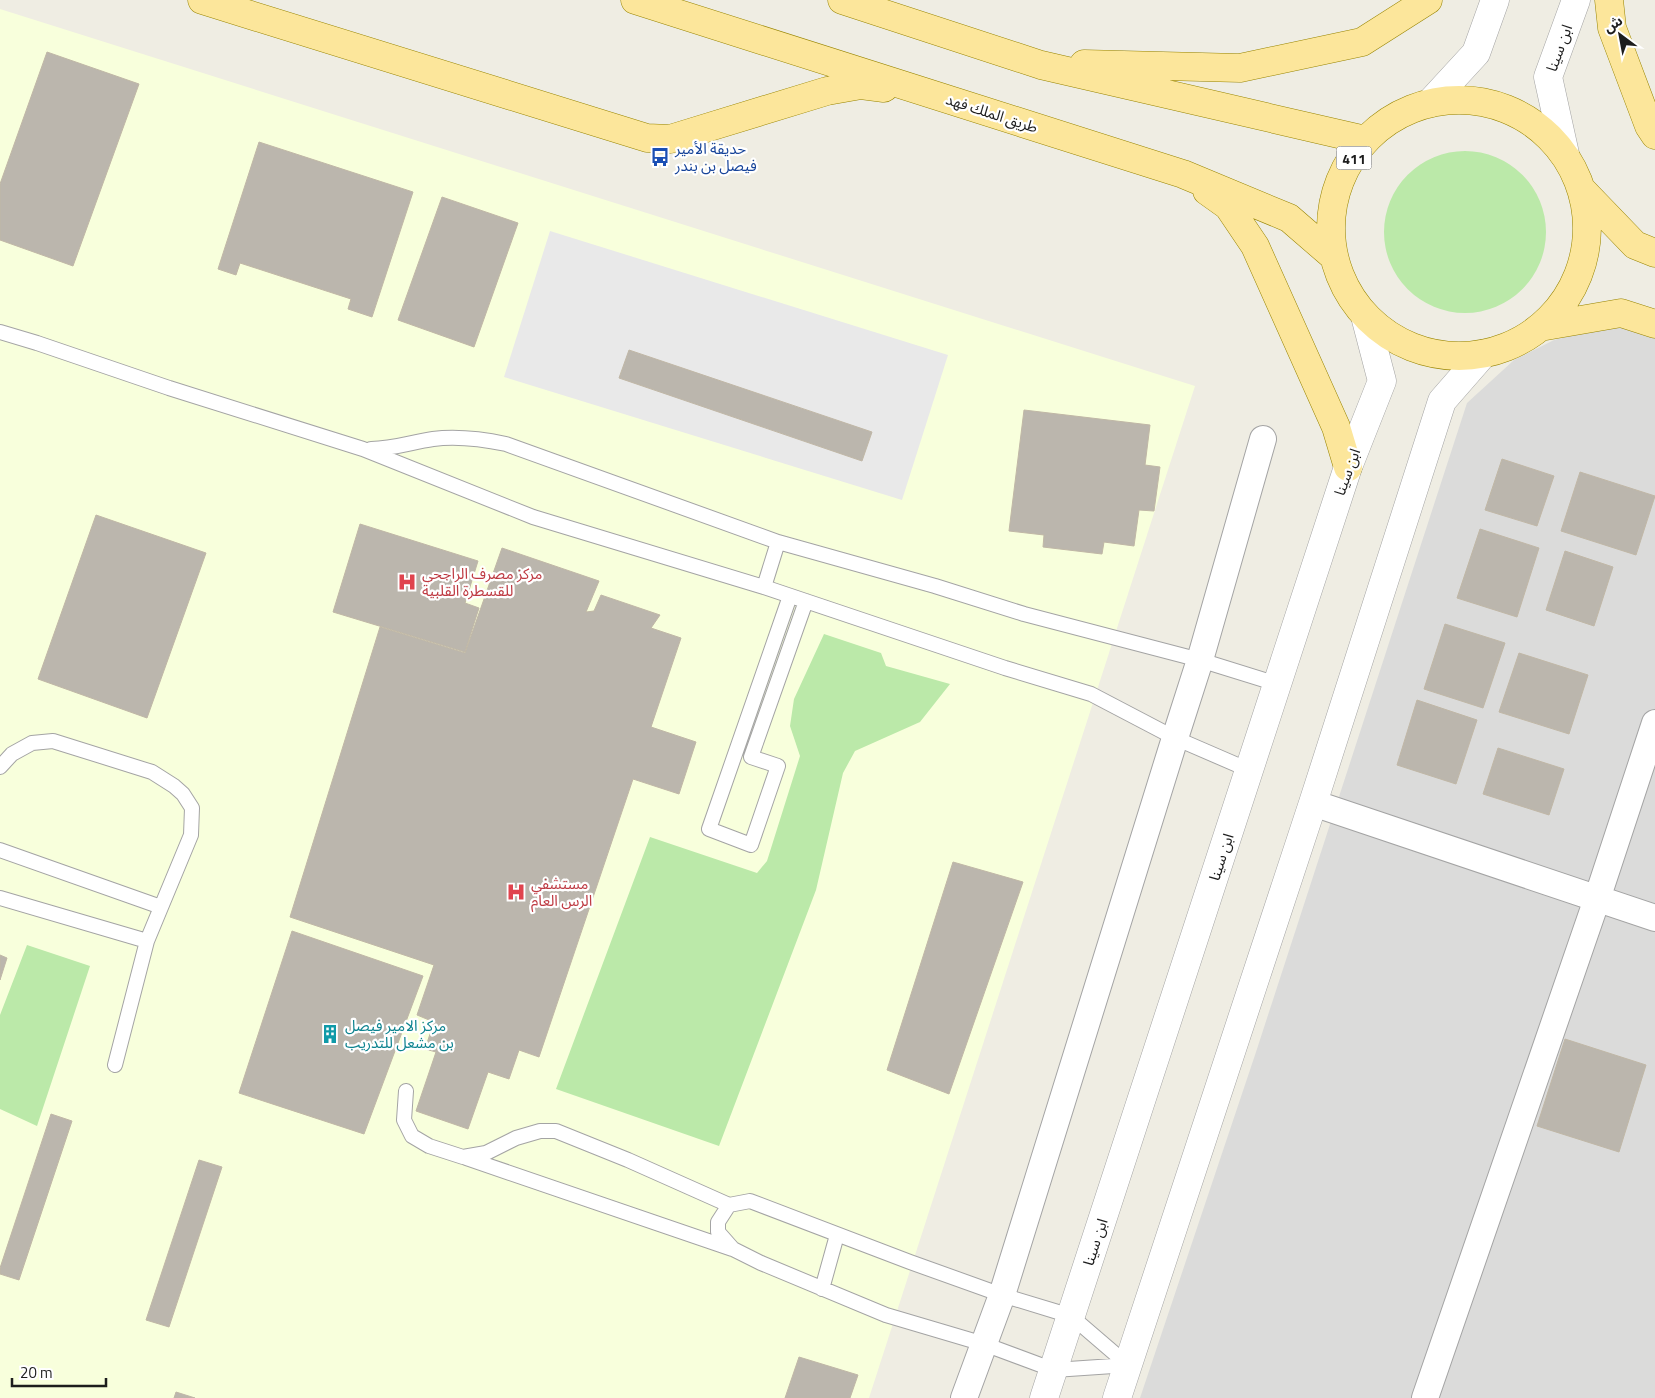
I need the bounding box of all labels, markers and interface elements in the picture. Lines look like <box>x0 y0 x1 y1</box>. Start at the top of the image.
north arrow <box>1595 10 1645 60</box>
text: ش <box>1599 10 1627 38</box>
street label: ابن سينا <box>1540 21 1578 75</box>
street label: طريق الملك فهد <box>943 87 1041 139</box>
place label: حديقة الأمير فيصل بن بندر <box>674 137 757 177</box>
bus stop icon: حديقة الأمير فيصل بن بندر <box>649 146 671 168</box>
road number: 411 <box>1336 146 1372 170</box>
street label: ابن سينا <box>1328 445 1366 499</box>
place label: مركز مصرف الراجحي للقسطرة القلبية <box>422 562 542 602</box>
hospital icon: مركز مصرف الراجحي للقسطرة القلبية <box>396 571 418 593</box>
street label: ابن سينا <box>1203 830 1239 884</box>
place label: مستشفي الرس العام <box>531 872 592 912</box>
hospital icon: مستشفي الرس العام <box>505 881 527 903</box>
place label: مركز الامير فيصل بن مشعل للتدريب <box>345 1014 454 1054</box>
building icon: مركز الامير فيصل بن مشعل للتدريب <box>319 1023 341 1045</box>
street label: ابن سينا <box>1077 1215 1113 1269</box>
scale bar <box>12 1356 106 1388</box>
text: 20 m <box>20 1361 53 1384</box>

